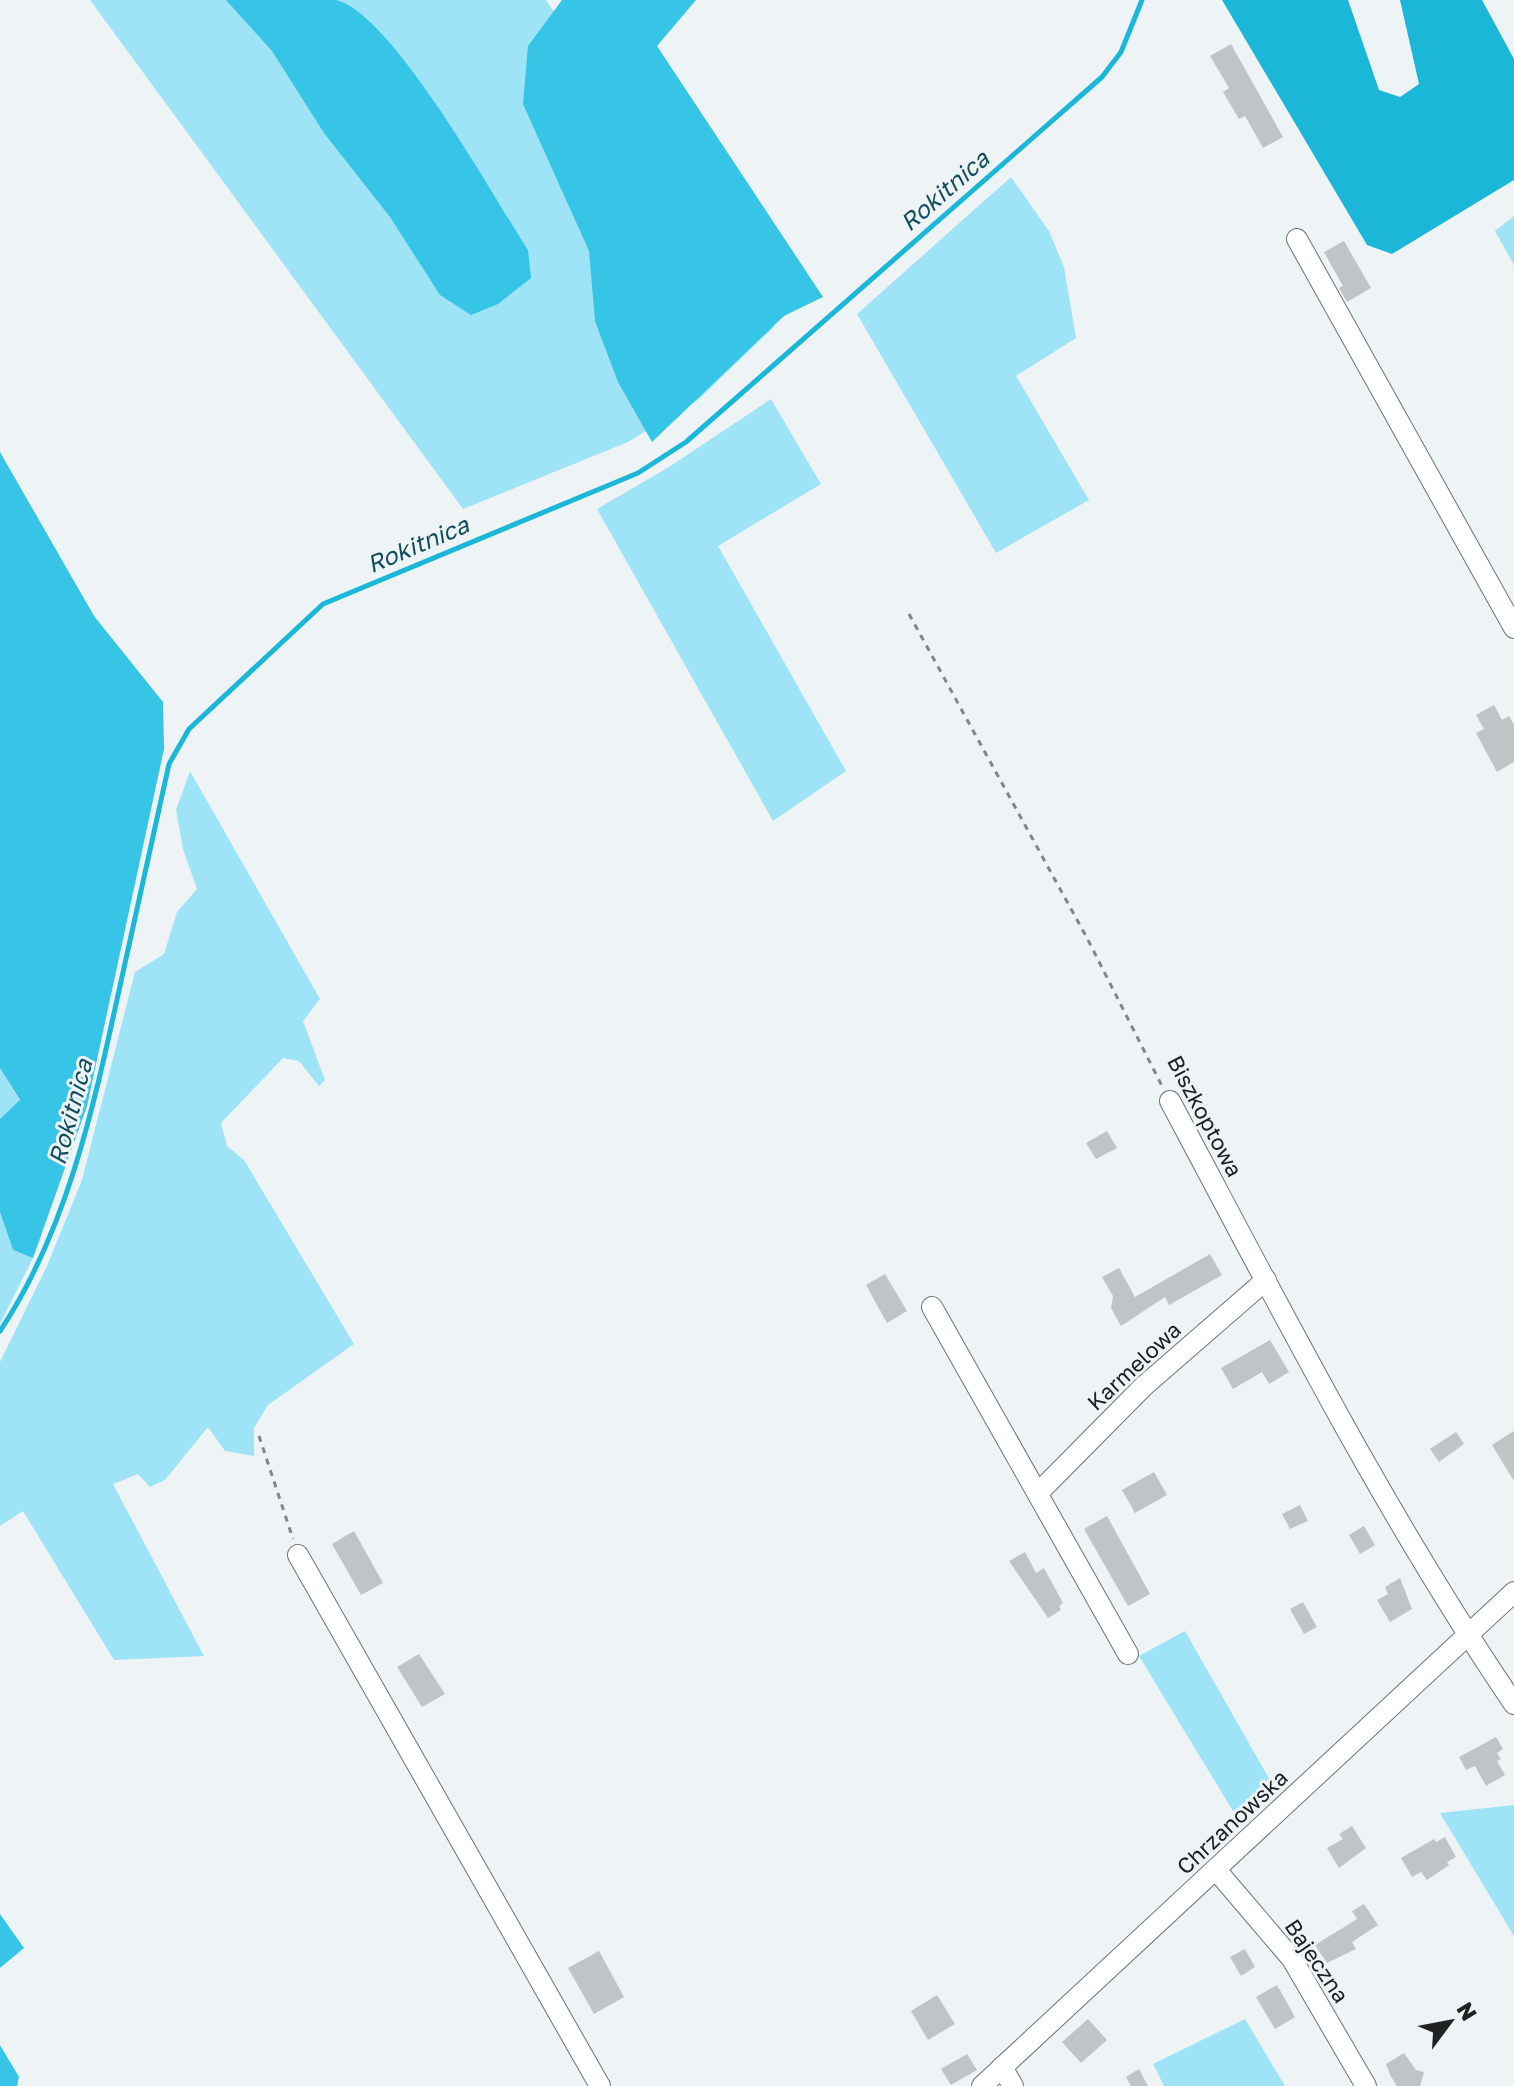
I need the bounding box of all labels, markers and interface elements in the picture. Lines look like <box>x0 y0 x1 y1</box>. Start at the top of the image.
water label: Rokitnica <box>894 143 995 236</box>
water label: Rokitnica <box>362 509 474 578</box>
street label: Biszkoptowa <box>1162 1050 1249 1181</box>
water label: Rokitnica <box>42 1054 98 1167</box>
street label: Karmelowa <box>1081 1316 1186 1416</box>
street label: Chrzanowska <box>1171 1763 1293 1880</box>
street label: Bajeczna <box>1280 1914 1355 2008</box>
north arrow <box>1410 1982 1490 2062</box>
text: N <box>1452 1997 1483 2025</box>

